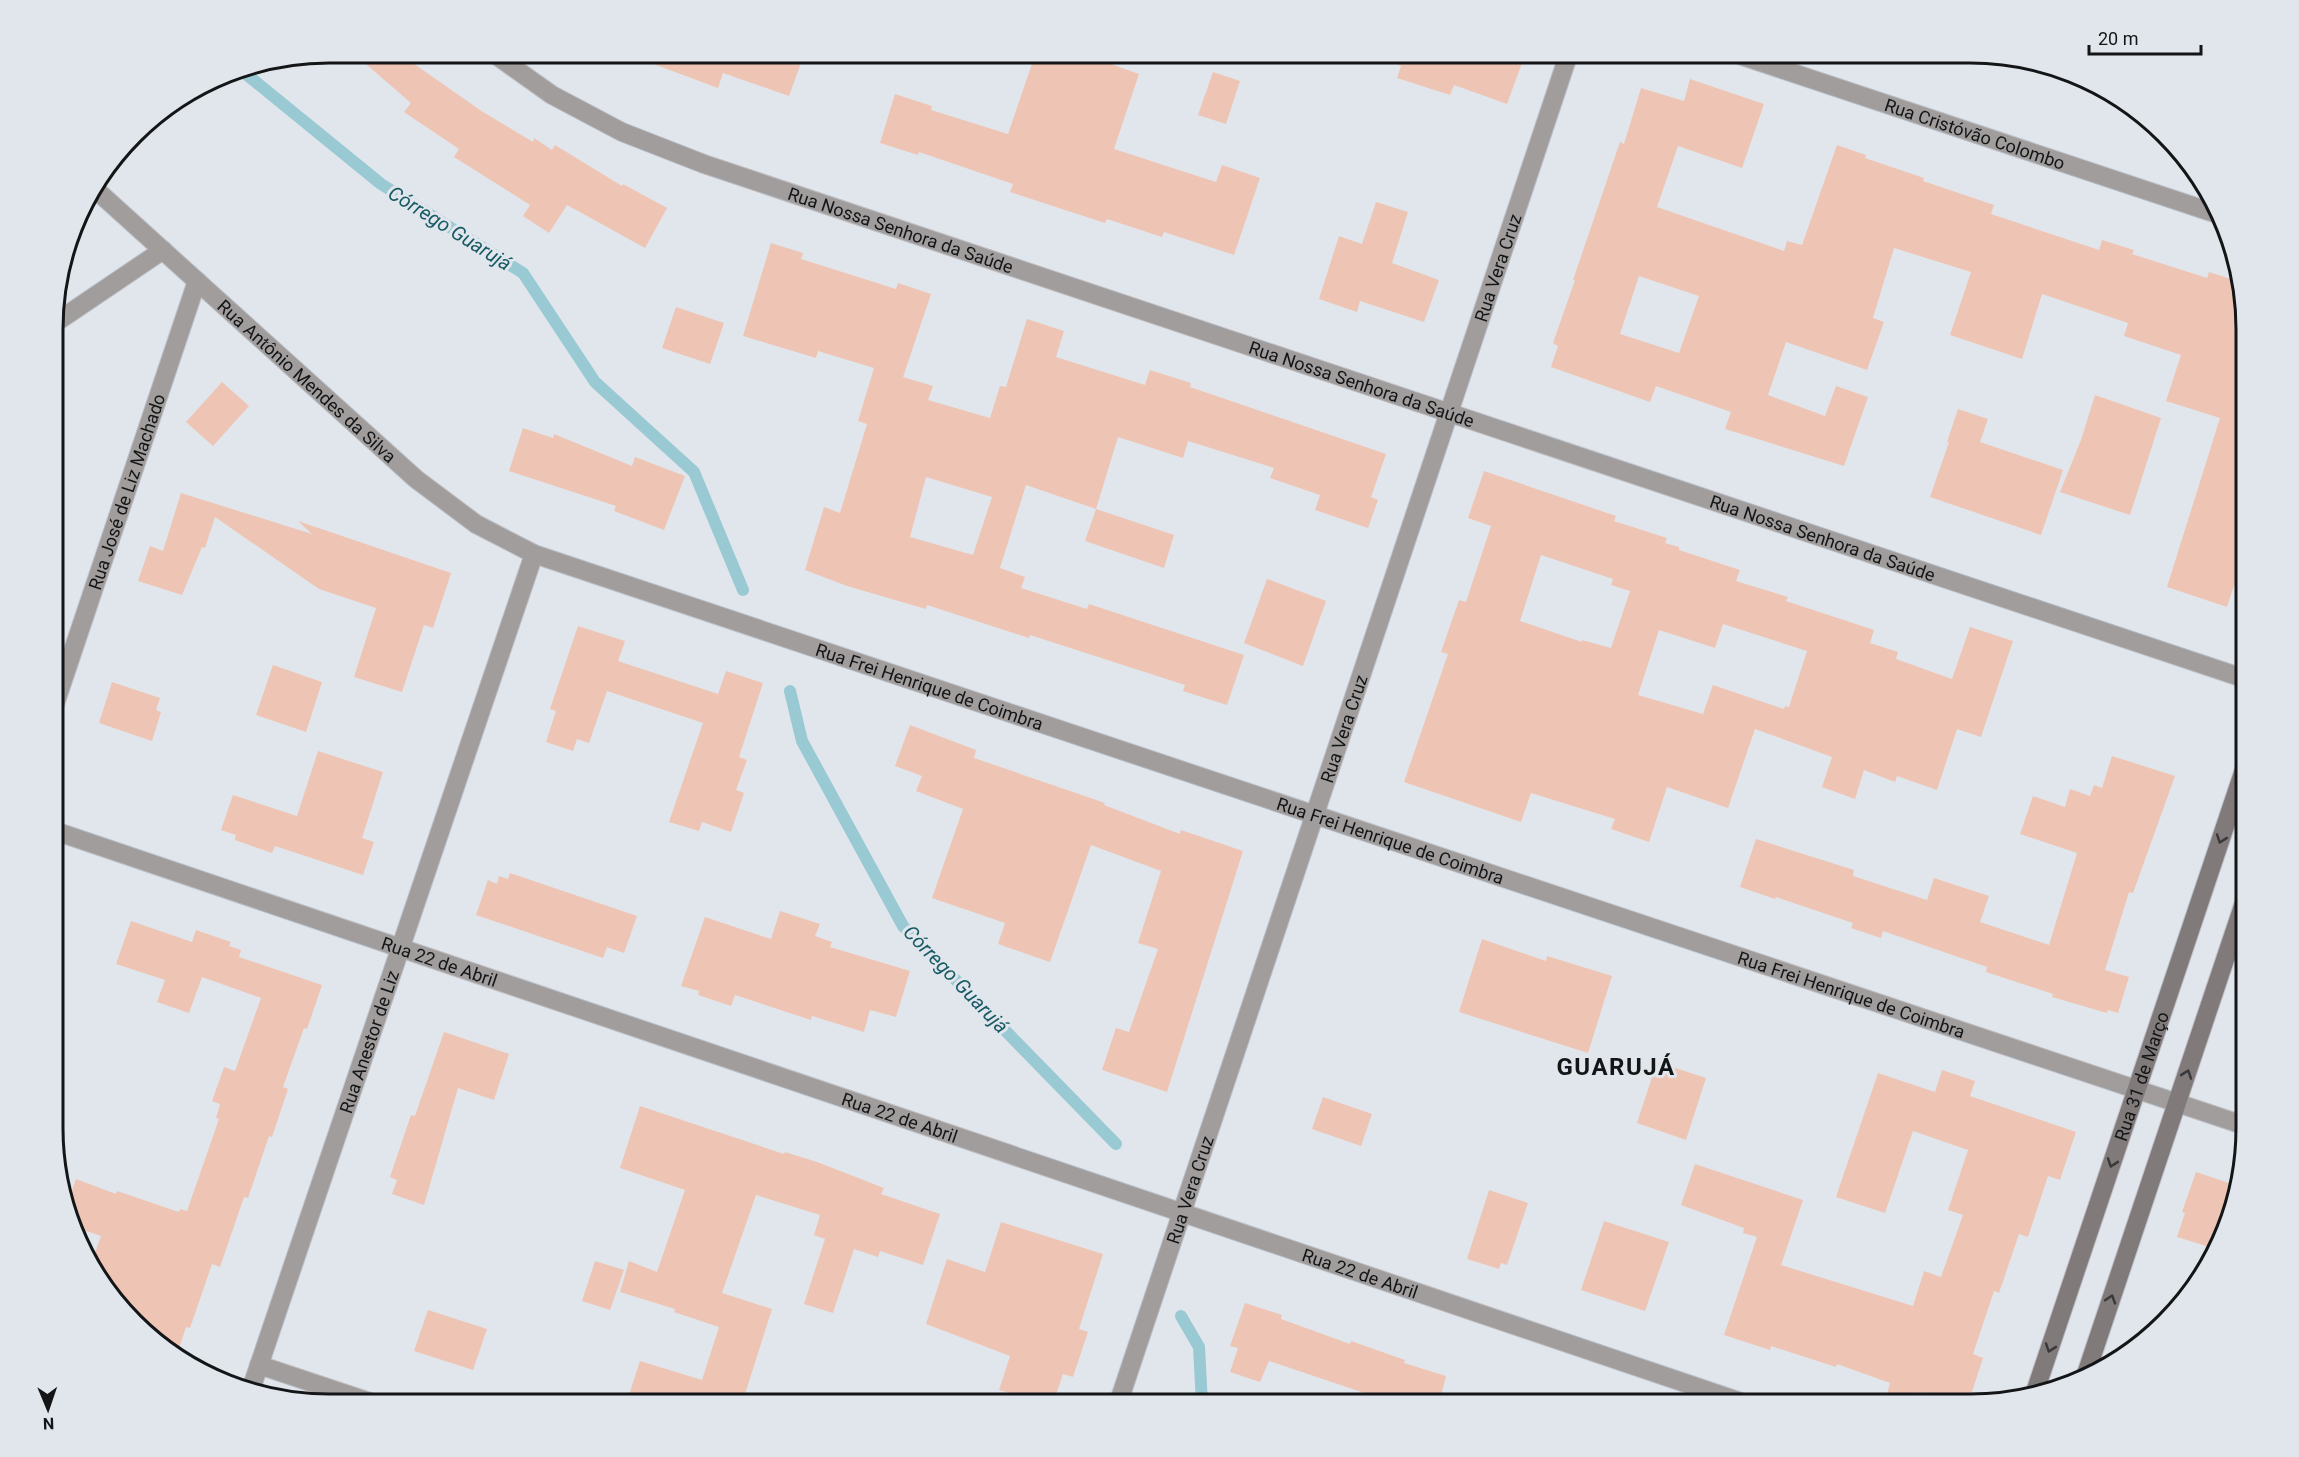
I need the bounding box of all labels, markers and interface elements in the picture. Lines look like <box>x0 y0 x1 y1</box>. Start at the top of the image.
scale bar <box>2089 18 2202 56</box>
text: 20 m <box>2098 28 2138 49</box>
street label: Rua Cristóvão Colombo <box>1882 94 2068 173</box>
water label: Córrego Guarujá <box>384 181 516 276</box>
street label: Rua Nossa Senhora da Saúde <box>785 182 1016 277</box>
street label: Rua Vera Cruz <box>1470 211 1525 324</box>
street label: Rua Antônio Mendes da Silva <box>214 295 401 467</box>
street label: Rua Nossa Senhora da Saúde <box>1246 336 1477 431</box>
street label: Rua José de Liz Machado <box>84 391 169 592</box>
street label: Rua Nossa Senhora da Saúde <box>1707 490 1938 585</box>
street label: Rua Frei Henrique de Coimbra <box>813 638 1046 734</box>
street label: Rua Vera Cruz <box>1316 672 1371 785</box>
street label: Rua Frei Henrique de Coimbra <box>1274 792 1507 888</box>
one-way arrow <box>2215 833 2228 844</box>
water label: Córrego Guarujá <box>898 920 1014 1038</box>
street label: Rua 22 de Abril <box>379 932 500 991</box>
street label: Rua Frei Henrique de Coimbra <box>1735 946 1968 1042</box>
street label: Rua Anestor de Liz <box>335 967 403 1116</box>
street label: Rua 31 de Março <box>2110 1009 2173 1144</box>
district label: GUARUJÁ <box>1556 1053 1676 1081</box>
one-way arrow <box>2179 1069 2192 1080</box>
street label: Rua 22 de Abril <box>839 1088 961 1146</box>
street label: Rua Vera Cruz <box>1162 1133 1217 1246</box>
one-way arrow <box>2107 1157 2119 1168</box>
street label: Rua 22 de Abril <box>1300 1244 1421 1302</box>
one-way arrow <box>2104 1294 2117 1305</box>
one-way arrow <box>2045 1342 2057 1353</box>
north arrow <box>18 1379 78 1439</box>
text: N <box>43 1414 54 1433</box>

